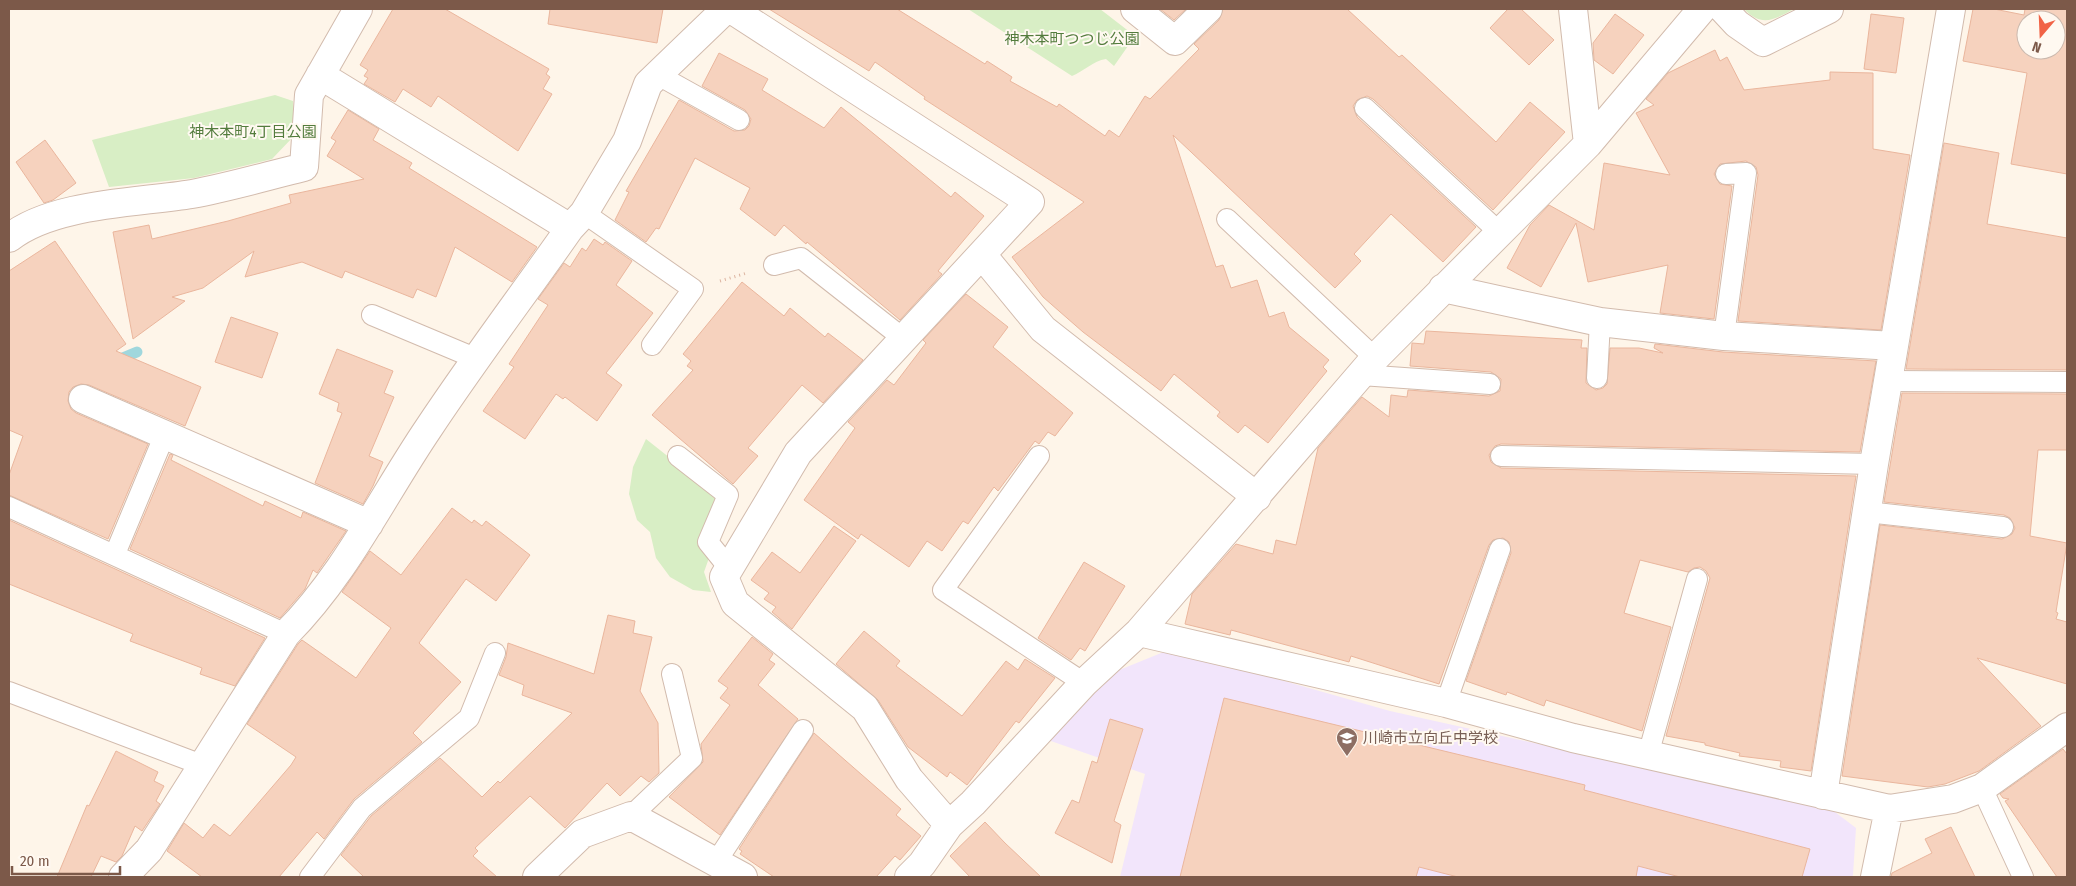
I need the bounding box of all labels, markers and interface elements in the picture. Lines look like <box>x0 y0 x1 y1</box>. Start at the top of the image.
north arrow <box>2016 10 2066 60</box>
park label: 神木本町つつじ公園 <box>1004 30 1140 48</box>
text: N <box>2030 37 2044 56</box>
park label: 神木本町4丁目公園 <box>189 123 317 141</box>
school or university icon: 川崎市立向丘中学校 <box>1335 726 1359 757</box>
place label: 川崎市立向丘中学校 <box>1363 729 1498 747</box>
scale bar <box>12 844 120 876</box>
text: 20 m <box>20 852 50 870</box>

